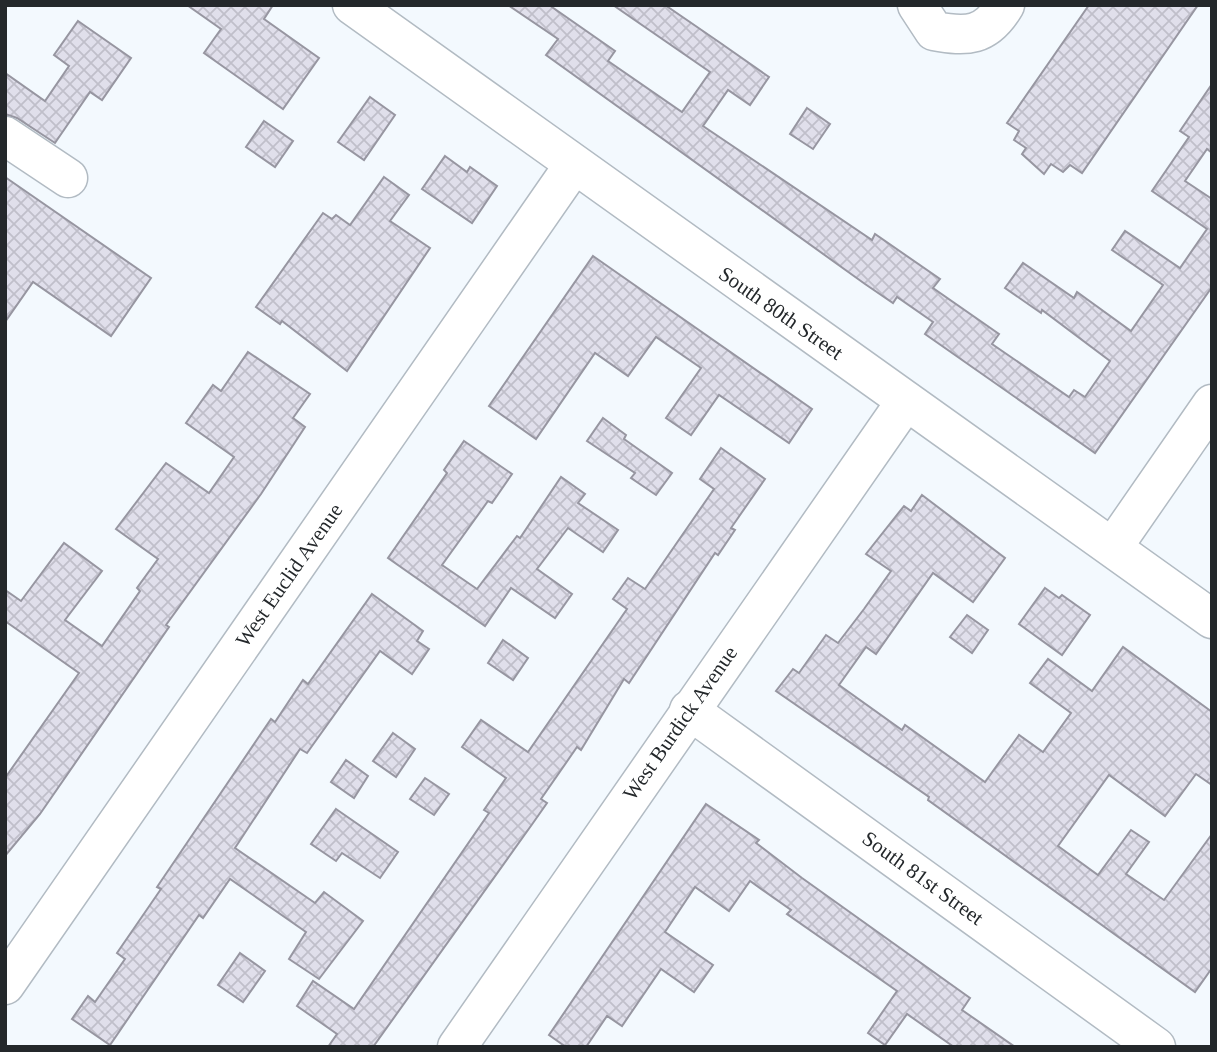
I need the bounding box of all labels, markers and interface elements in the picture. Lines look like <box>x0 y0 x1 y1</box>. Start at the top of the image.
street label: South 80th Street <box>714 261 848 365</box>
street label: West Euclid Avenue <box>231 499 347 651</box>
street label: West Burdick Avenue <box>618 641 742 805</box>
street label: South 81st Street <box>858 826 988 930</box>

